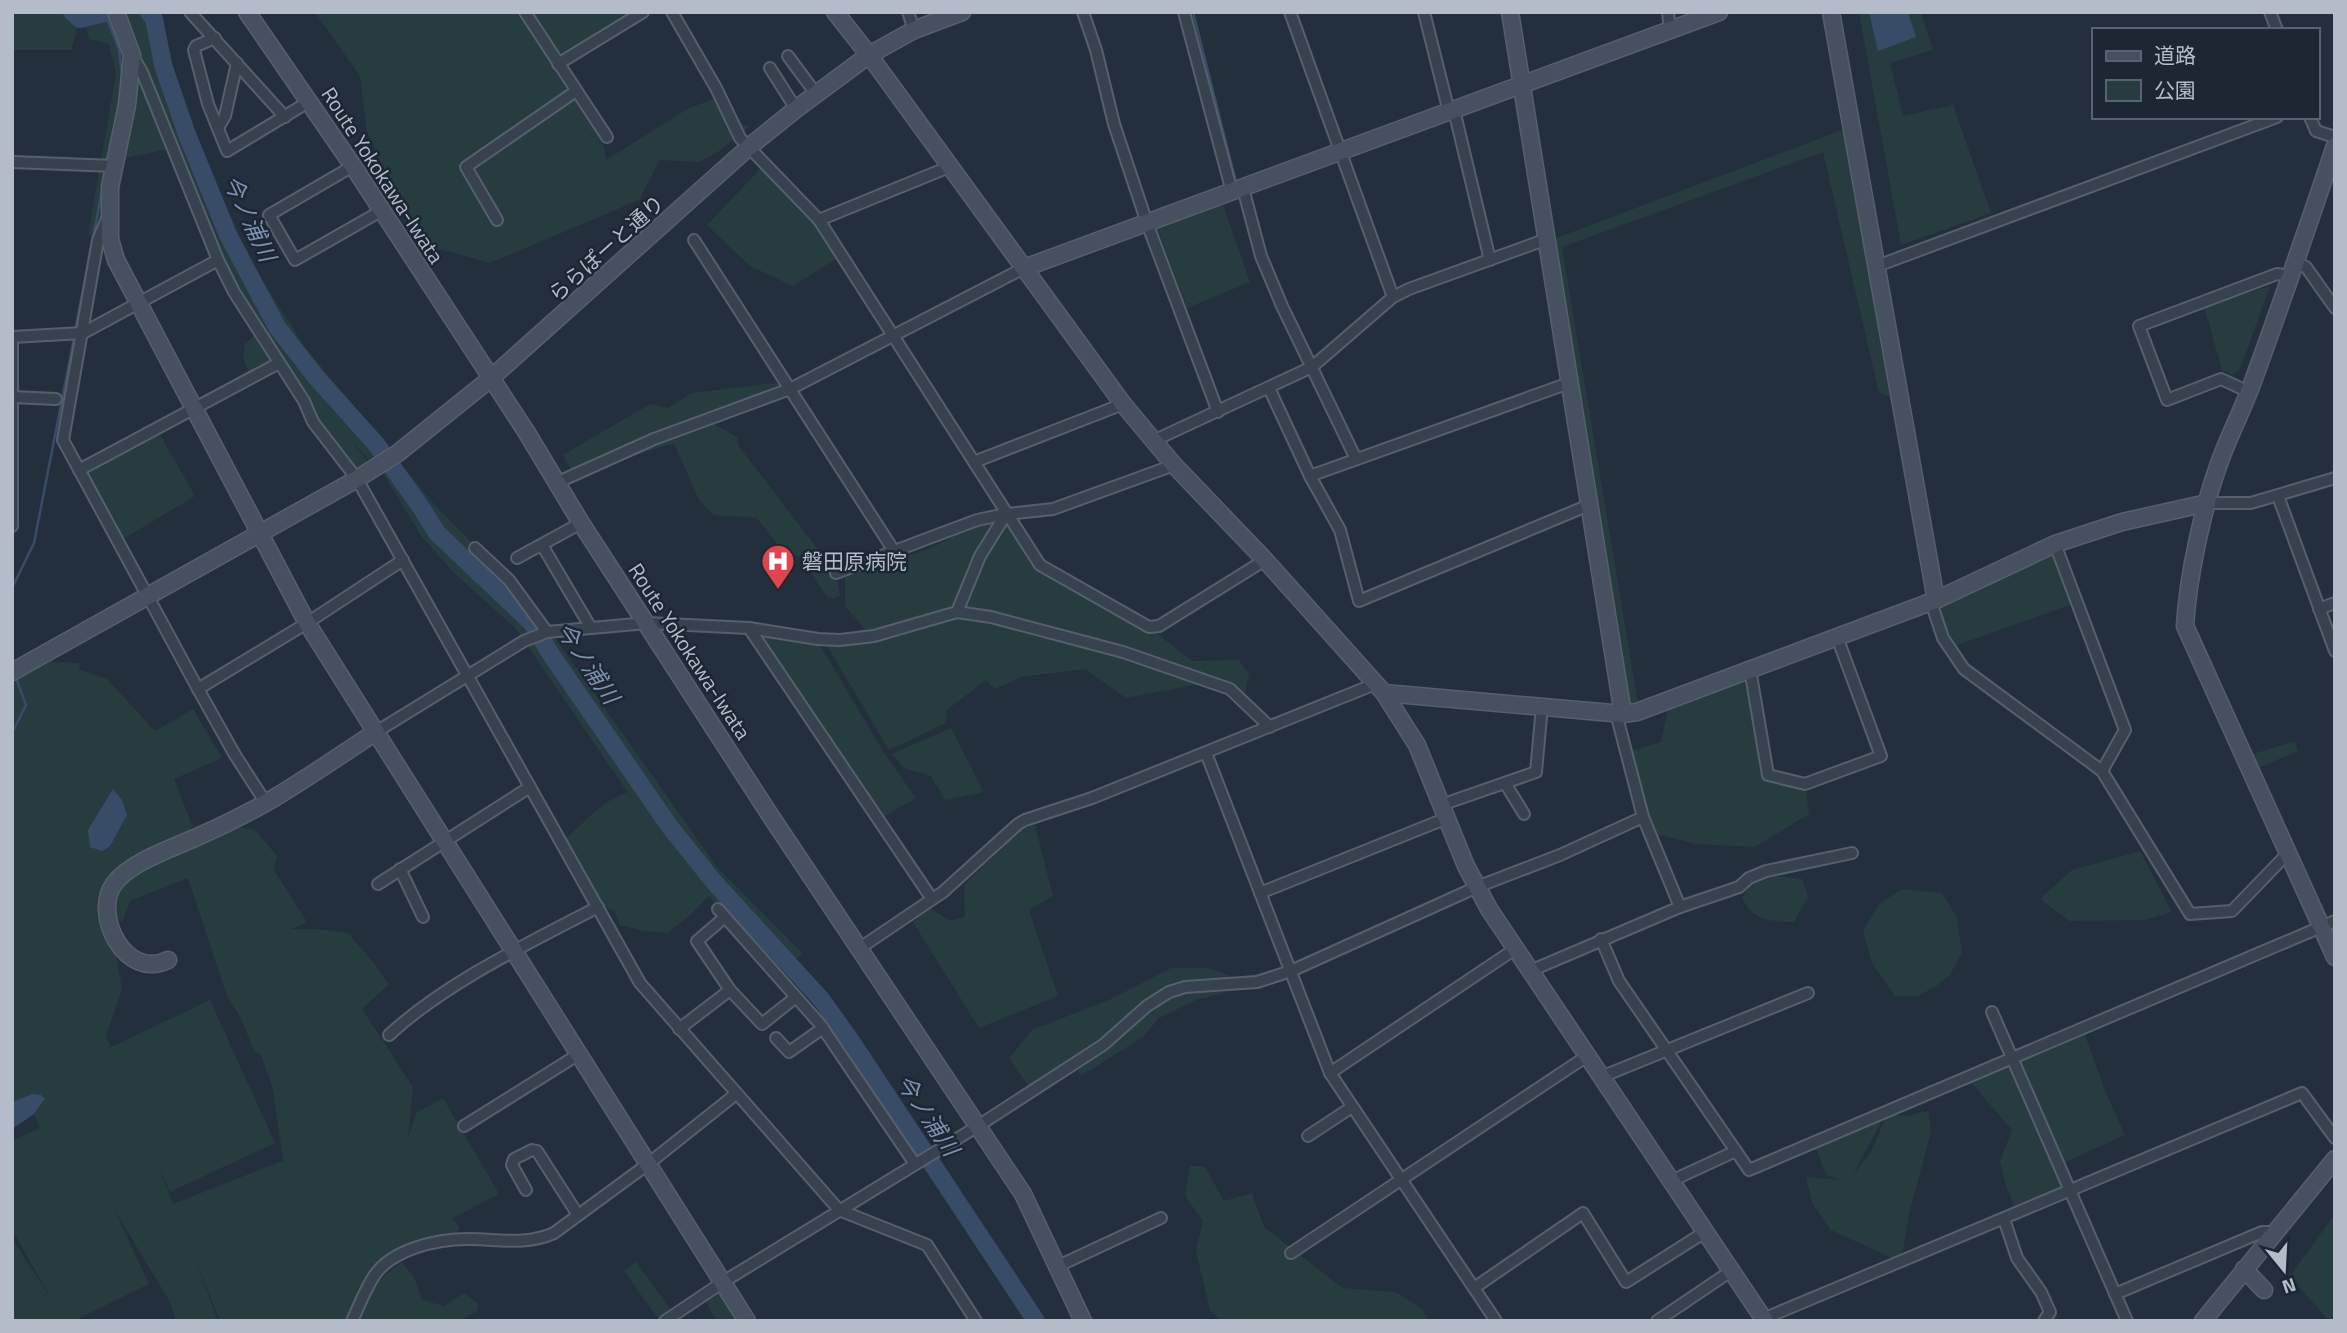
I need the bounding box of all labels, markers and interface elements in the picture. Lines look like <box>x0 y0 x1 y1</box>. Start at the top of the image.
legend <box>2092 28 2319 119</box>
text: 道路 <box>2154 39 2196 71</box>
text: 公園 <box>2154 74 2196 106</box>
street label: Route Yokokawa-Iwata <box>314 80 452 270</box>
water label: 今ノ浦川 <box>215 169 287 270</box>
street label: ららぽーと通り <box>541 187 671 309</box>
hospital icon: 磐田原病院 <box>759 542 797 591</box>
place label: 磐田原病院 <box>802 545 907 577</box>
street label: Route Yokokawa-Iwata <box>621 556 759 746</box>
water label: 今ノ浦川 <box>548 615 630 713</box>
water label: 今ノ浦川 <box>888 1067 970 1165</box>
north arrow <box>2249 1235 2319 1305</box>
text: N <box>2279 1271 2300 1302</box>

